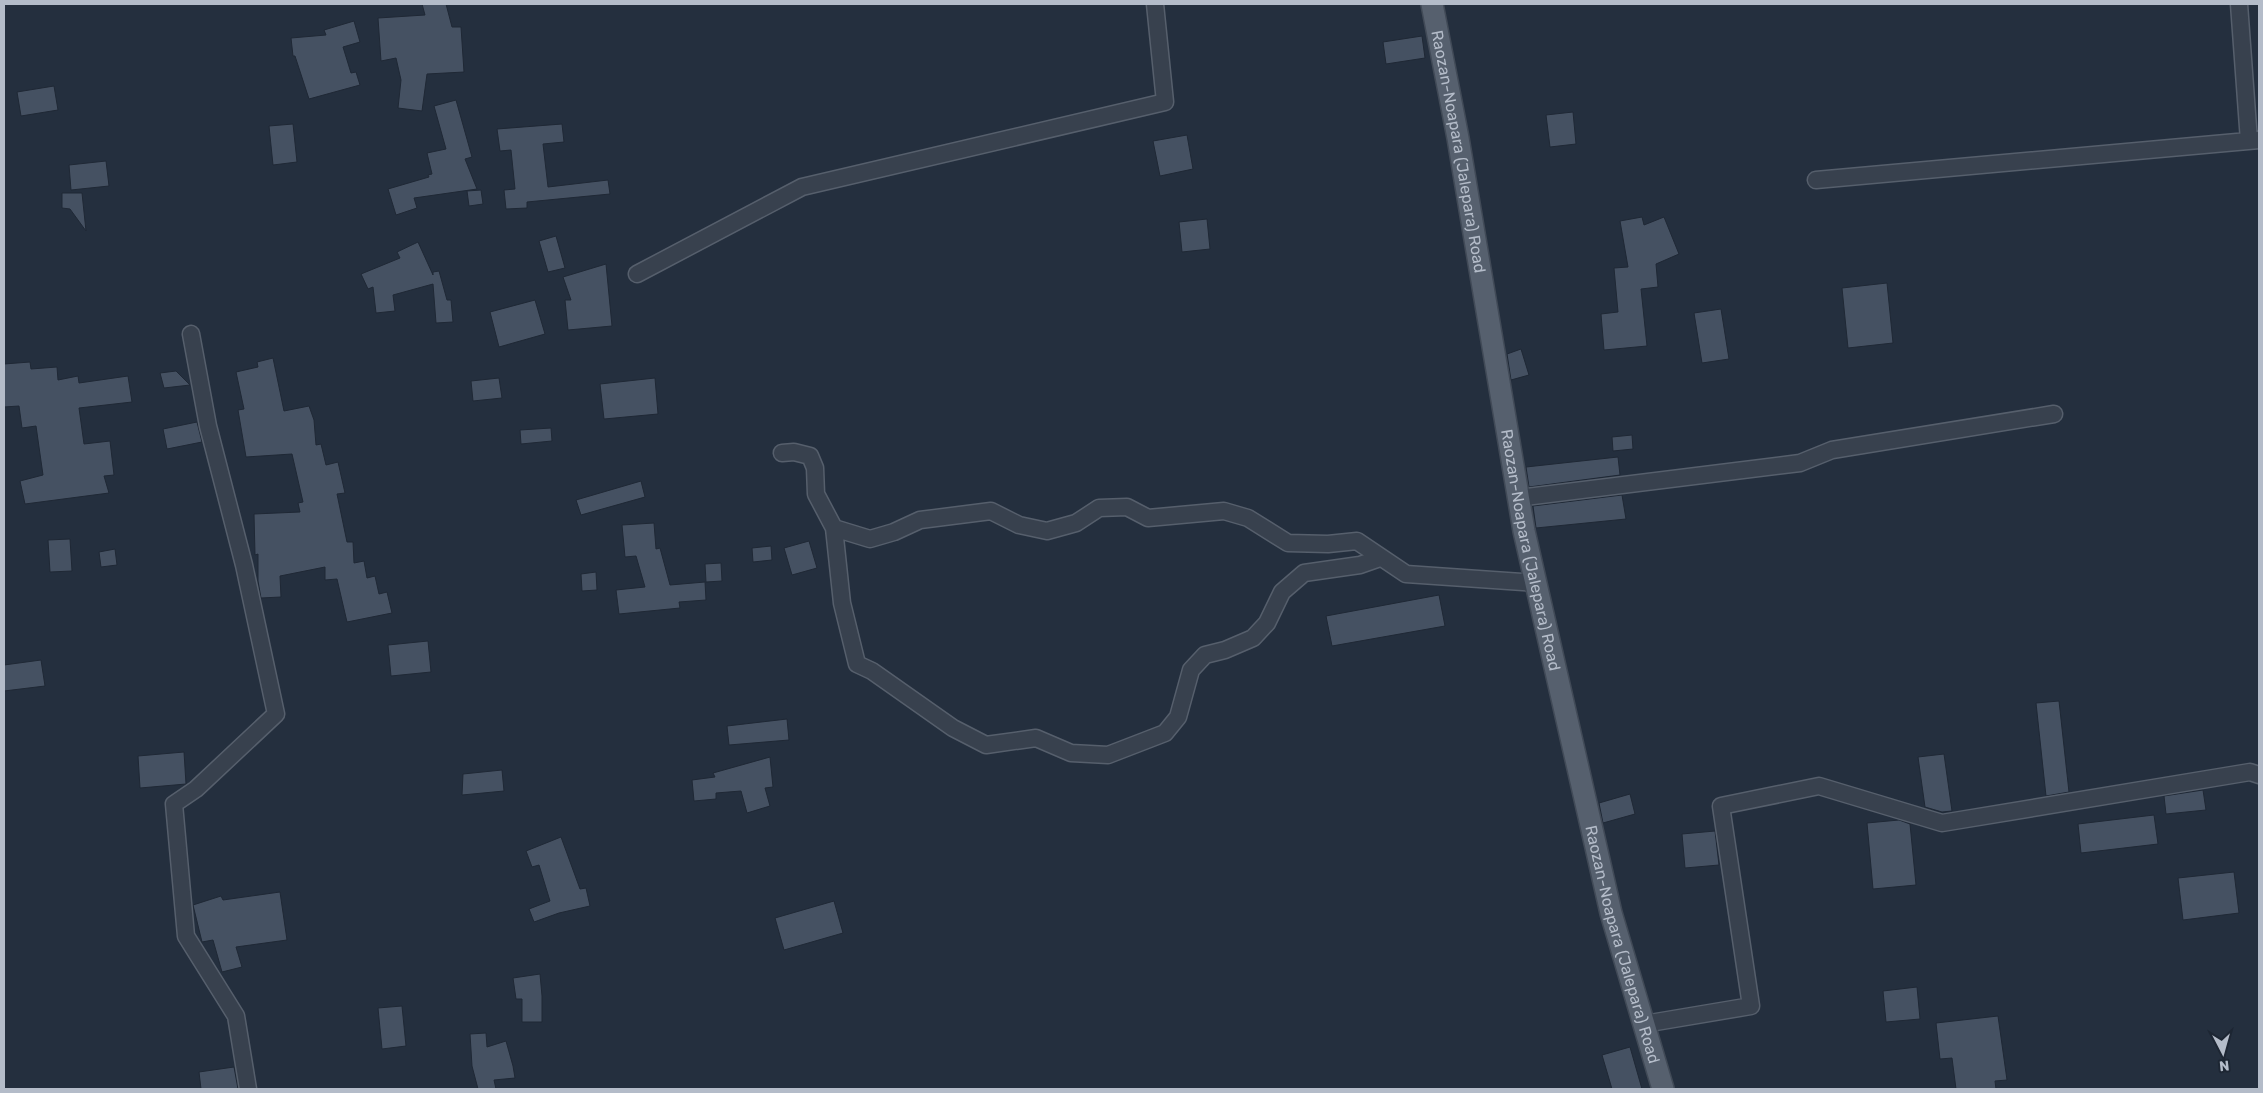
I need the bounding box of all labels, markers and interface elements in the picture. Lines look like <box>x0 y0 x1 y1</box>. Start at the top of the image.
street label: Raozan-Noapara (Jalepara) Road <box>1428 29 1490 274</box>
street label: Raozan-Noapara (Jalepara) Road <box>1498 428 1565 673</box>
street label: Raozan-Noapara (Jalepara) Road <box>1582 823 1664 1066</box>
north arrow <box>2198 1028 2248 1078</box>
text: N <box>2218 1056 2230 1074</box>

